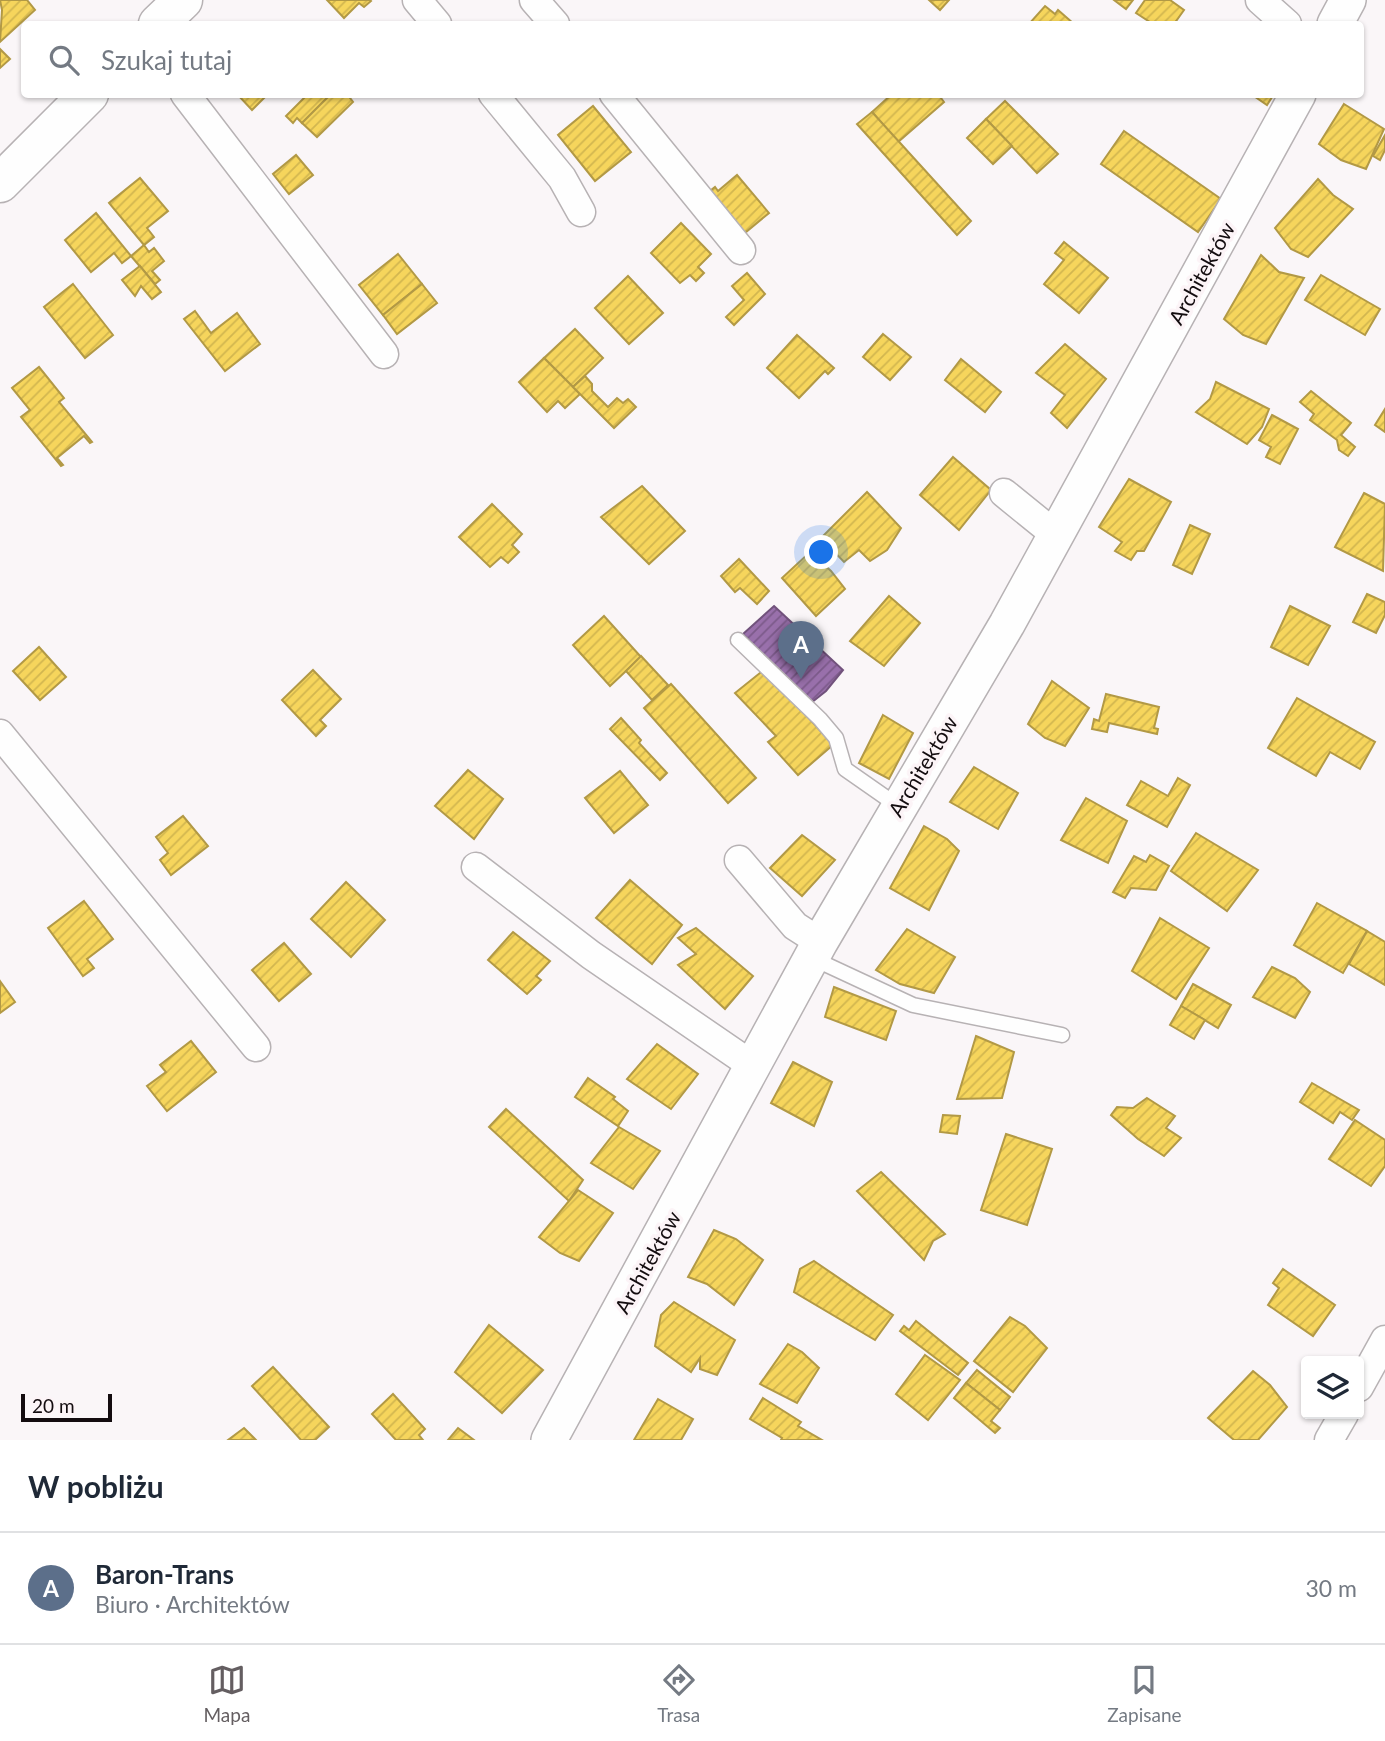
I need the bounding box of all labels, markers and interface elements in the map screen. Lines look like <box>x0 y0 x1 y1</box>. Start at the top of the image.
search box <box>21 21 1364 98</box>
icon: search <box>45 41 83 79</box>
text: Szukaj tutaj <box>101 44 232 76</box>
street label: Architektów <box>1163 217 1240 329</box>
your location <box>804 535 838 569</box>
pin: A <box>778 621 824 679</box>
street label: Architektów <box>882 711 962 821</box>
street label: Architektów <box>609 1206 686 1318</box>
map controls <box>1301 1356 1364 1419</box>
button: layers <box>1301 1356 1364 1419</box>
scale bar <box>21 1391 112 1423</box>
text: 20 m <box>32 1394 75 1417</box>
text: W pobliżu <box>28 1468 164 1504</box>
text: Baron-Trans <box>95 1558 234 1590</box>
text: A <box>43 1574 59 1602</box>
text: 30 m <box>1306 1574 1357 1602</box>
text: Biuro · Architektów <box>95 1590 290 1618</box>
tab: Mapa <box>203 1661 250 1726</box>
tab: Trasa <box>657 1661 700 1726</box>
tab: Zapisane <box>1107 1661 1182 1726</box>

